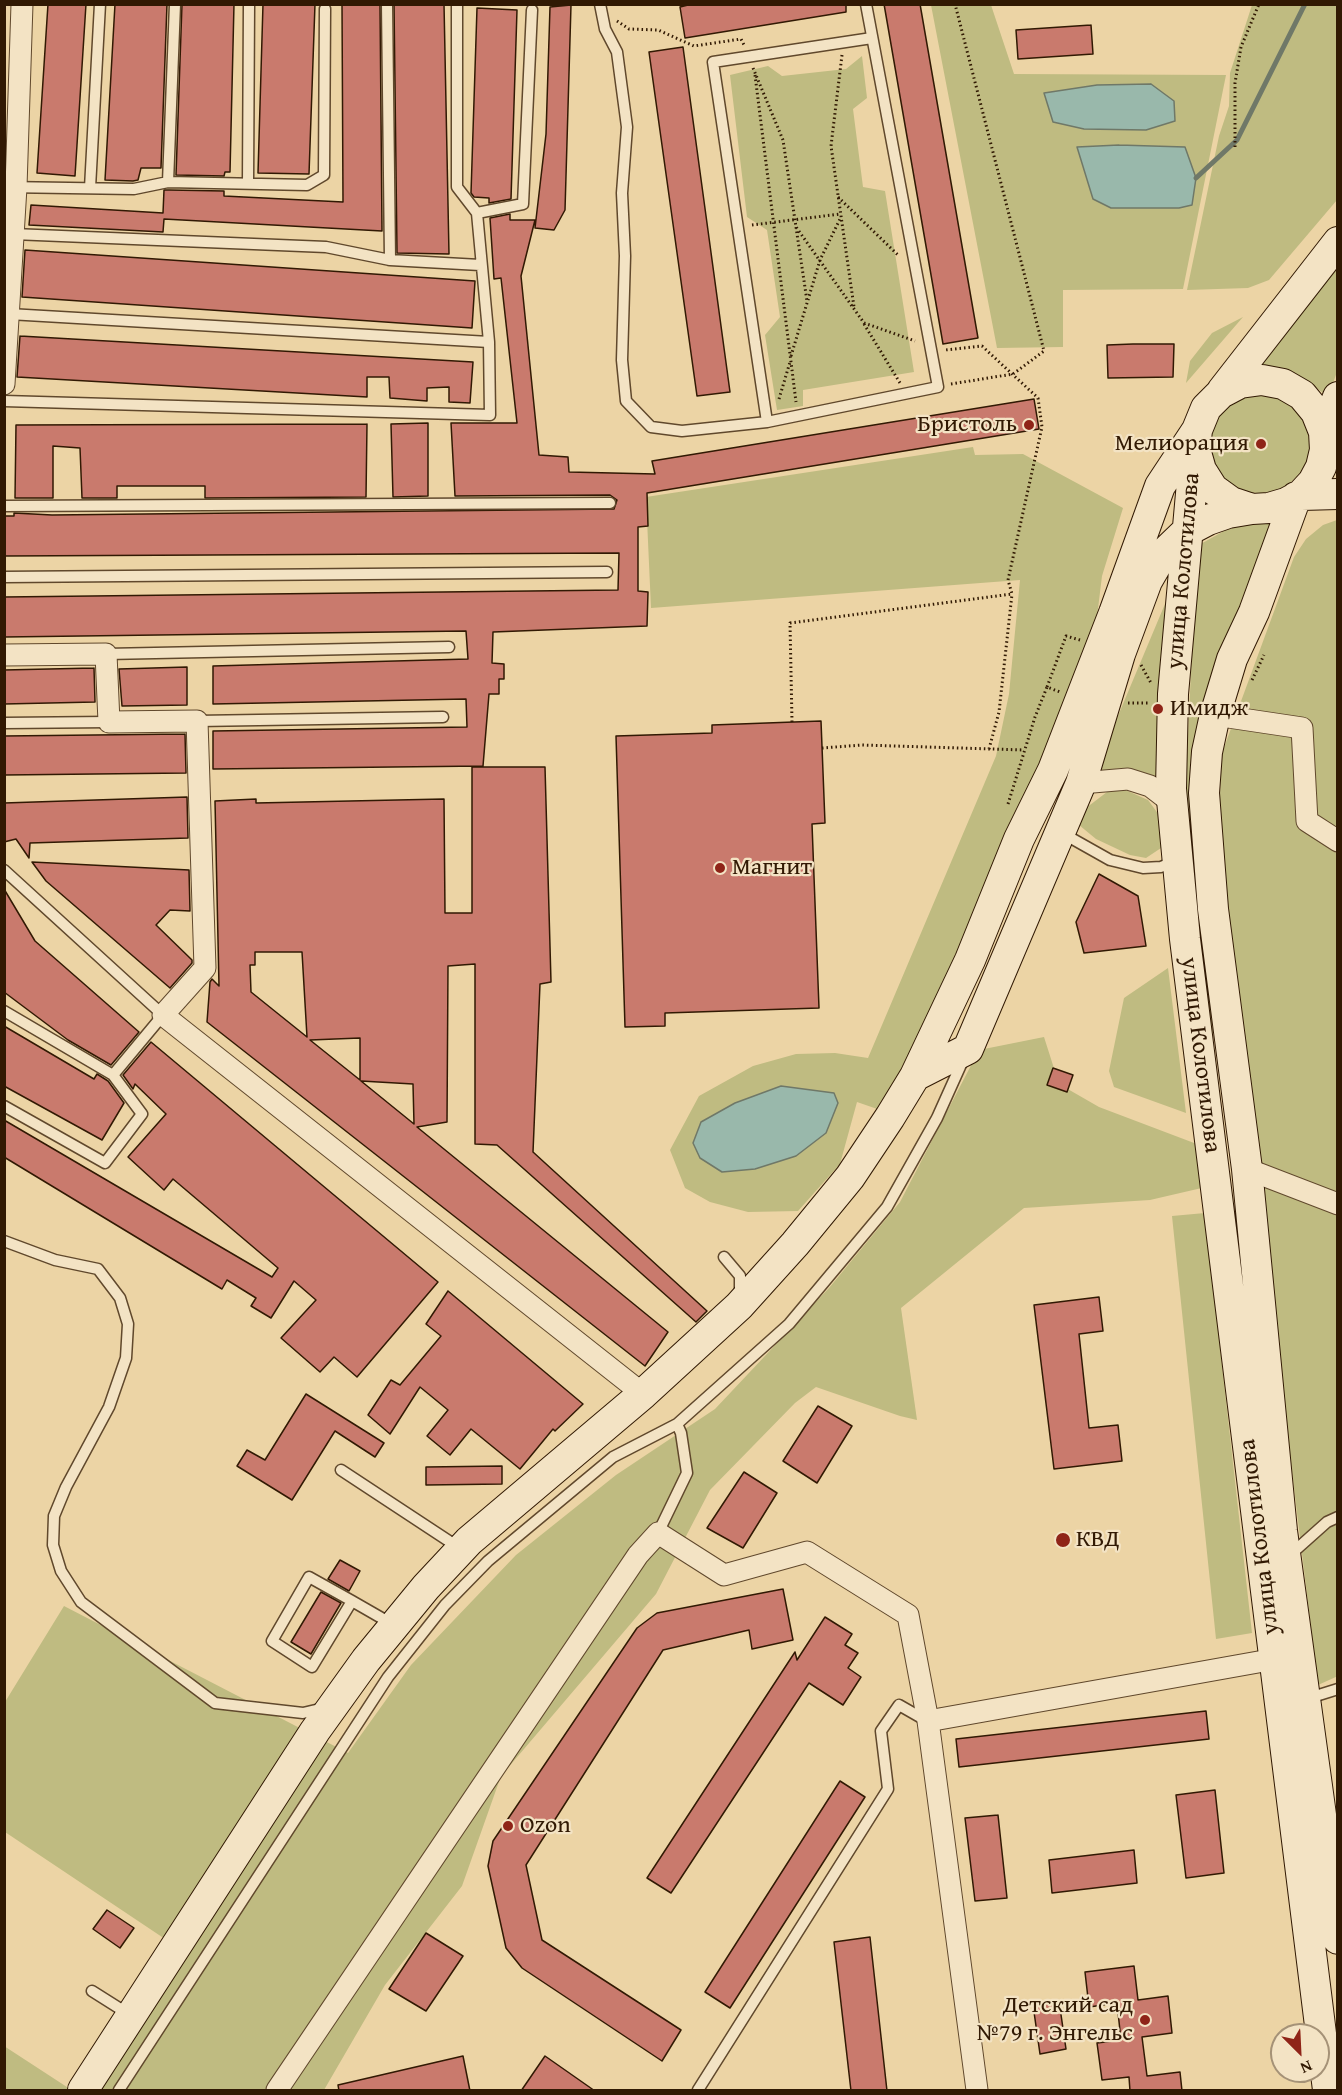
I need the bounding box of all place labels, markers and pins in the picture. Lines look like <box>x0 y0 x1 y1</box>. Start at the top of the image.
place label: Бристоль <box>917 411 1017 439</box>
marker: Бристоль <box>1022 418 1036 432</box>
place label: Мелиорация <box>1115 430 1249 458</box>
marker: Мелиорация <box>1254 437 1268 451</box>
place label: Имидж <box>1170 695 1248 723</box>
marker: Имидж <box>1151 702 1165 716</box>
place label: Магнит <box>732 854 812 882</box>
marker: Магнит <box>713 861 727 875</box>
place label: КВД <box>1076 1526 1120 1554</box>
marker: КВД <box>1054 1531 1072 1549</box>
place label: Ozon <box>520 1812 571 1840</box>
marker: Ozon <box>501 1819 515 1833</box>
place label: Детский сад №79 г. Энгельс <box>976 1992 1133 2048</box>
marker: Детский сад №79 г. Энгельс <box>1138 2013 1152 2027</box>

